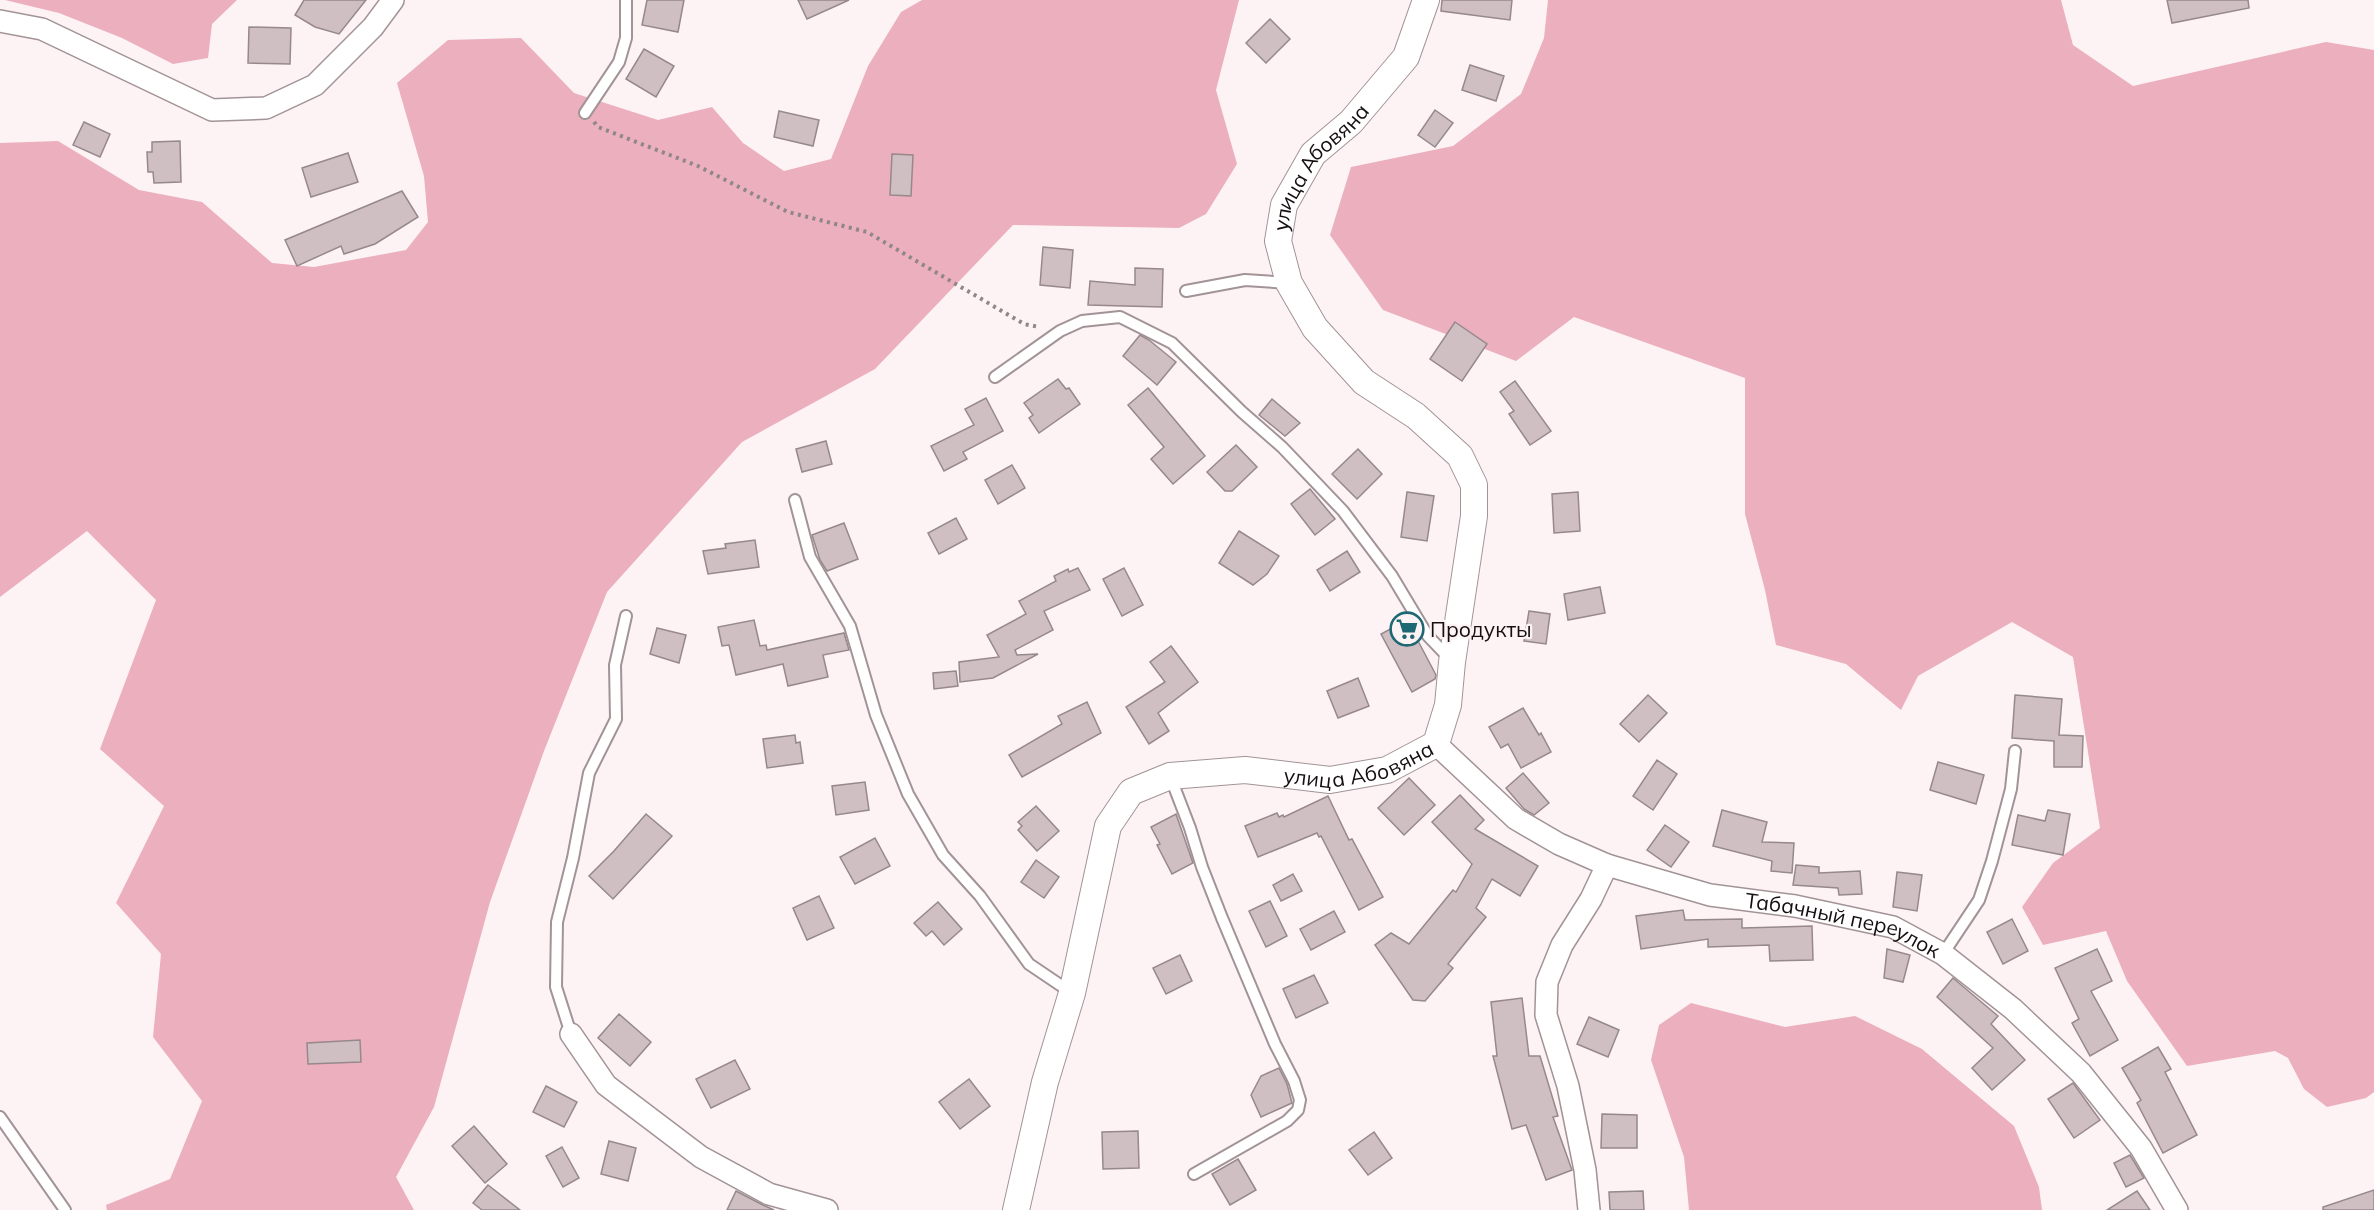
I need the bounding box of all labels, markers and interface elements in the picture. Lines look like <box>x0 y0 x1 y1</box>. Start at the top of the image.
street label: улица Абовяна <box>1267 98 1374 233</box>
supermarket icon: Продукты <box>1389 611 1425 647</box>
place label: Продукты <box>1430 616 1532 642</box>
street label: улица Абовяна <box>1282 735 1438 793</box>
street label: Табачный переулок <box>1744 887 1946 963</box>

